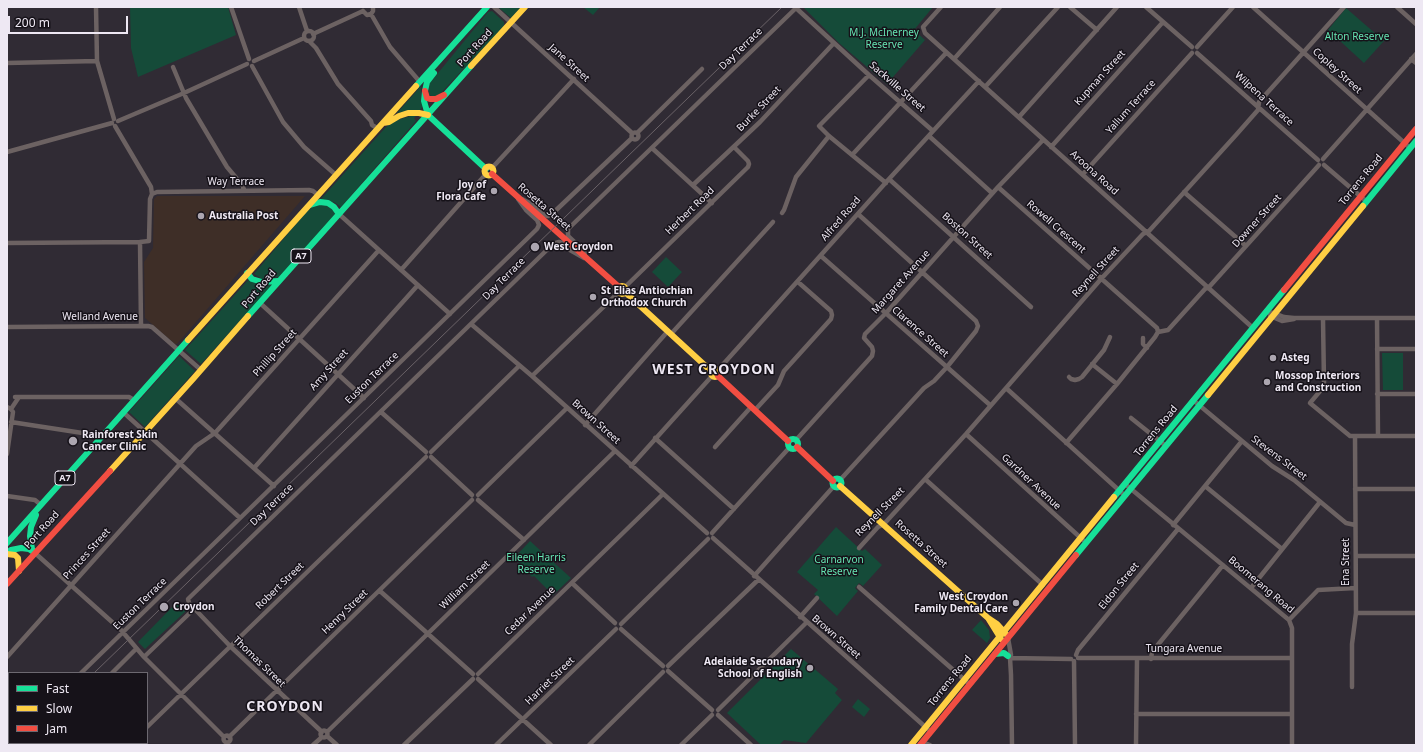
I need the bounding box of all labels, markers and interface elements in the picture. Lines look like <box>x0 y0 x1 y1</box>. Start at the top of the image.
scale bar <box>10 8 130 34</box>
text: 200 m <box>15 14 50 31</box>
street label: Day Terrace <box>717 26 765 72</box>
street label: Port Road <box>455 27 495 69</box>
park label: M.J. McInerney Reserve <box>849 27 919 50</box>
park label: Alton Reserve <box>1325 31 1389 43</box>
street label: Jane Street <box>546 42 592 84</box>
street label: Copley Street <box>1310 46 1364 96</box>
street label: Kupman Street <box>1072 48 1128 108</box>
street label: Sackville Street <box>867 59 927 115</box>
street label: Wilpena Terrace <box>1232 69 1296 129</box>
street label: Yallum Terrace <box>1104 77 1158 137</box>
street label: Burke Street <box>734 84 784 134</box>
street label: Aroona Road <box>1067 148 1121 198</box>
street label: Torrens Road <box>1337 152 1385 208</box>
street label: Way Terrace <box>207 176 265 188</box>
place label: Joy of Flora Cafe <box>436 179 486 202</box>
street label: Rosetta Street <box>515 181 573 233</box>
street label: Herbert Road <box>663 185 717 237</box>
marker: Joy of Flora Cafe <box>489 186 499 196</box>
street label: Downer Street <box>1230 192 1284 250</box>
street label: Alfred Road <box>819 194 863 244</box>
street label: Rowell Crescent <box>1024 198 1088 256</box>
place label: Australia Post <box>209 210 278 222</box>
street label: Boston Street <box>939 210 995 262</box>
marker: Australia Post <box>196 211 206 221</box>
marker: West Croydon <box>529 241 541 253</box>
place label: West Croydon <box>544 241 613 253</box>
street label: Reynell Street <box>1070 244 1122 300</box>
street label: Margaret Avenue <box>869 248 933 316</box>
road number: A7 <box>291 249 311 263</box>
street label: Day Terrace <box>480 255 528 303</box>
street label: Port Road <box>239 267 279 311</box>
place label: St Elias Antiochian Orthodox Church <box>601 285 693 308</box>
marker: St Elias Antiochian Orthodox Church <box>588 292 598 302</box>
street label: Clarence Street <box>889 304 951 360</box>
street label: Welland Avenue <box>62 311 138 323</box>
street label: Phillip Street <box>251 327 299 379</box>
street label: Amy Street <box>307 347 351 393</box>
street label: Euston Terrace <box>343 350 401 406</box>
place label: Asteg <box>1281 352 1310 364</box>
marker: Asteg <box>1268 353 1278 363</box>
district label: WEST CROYDON <box>652 362 776 378</box>
place label: Mossop Interiors and Construction <box>1275 370 1361 394</box>
marker: Mossop Interiors and Construction <box>1262 377 1272 387</box>
street label: Brown Street <box>569 397 623 447</box>
street label: Torrens Road <box>1132 403 1180 459</box>
place label: Rainforest Skin Cancer Clinic <box>82 429 158 452</box>
street label: Stevens Street <box>1249 433 1309 483</box>
marker: Rainforest Skin Cancer Clinic <box>67 435 79 447</box>
street label: Gardner Avenue <box>999 451 1063 513</box>
road number: A7 <box>55 471 75 485</box>
street label: Day Terrace <box>248 482 296 528</box>
street label: Reynell Street <box>853 485 907 539</box>
street label: Port Road <box>22 509 62 551</box>
street label: Rosetta Street <box>892 517 950 571</box>
street label: Princes Street <box>61 526 113 582</box>
street label: Ena Street <box>1340 538 1352 586</box>
park label: Eileen Harris Reserve <box>506 552 566 576</box>
park label: Carnarvon Reserve <box>814 554 864 578</box>
street label: Boomerang Road <box>1226 554 1296 616</box>
street label: William Street <box>437 558 493 612</box>
street label: Robert Street <box>253 560 307 612</box>
street label: Eldon Street <box>1096 560 1142 612</box>
street label: Euston Terrace <box>111 576 169 632</box>
street label: Cedar Avenue <box>502 584 558 638</box>
street label: Henry Street <box>320 587 370 637</box>
place label: West Croydon Family Dental Care <box>914 591 1008 614</box>
marker: West Croydon Family Dental Care <box>1011 598 1021 608</box>
marker: Croydon <box>158 601 170 613</box>
place label: Croydon <box>173 601 215 613</box>
street label: Brown Street <box>809 613 863 661</box>
street label: Thomas Street <box>230 634 288 690</box>
street label: Tungara Avenue <box>1146 643 1222 655</box>
street label: Torrens Road <box>926 653 974 709</box>
street label: Harriet Street <box>523 655 577 707</box>
place label: Adelaide Secondary School of English <box>704 656 802 680</box>
marker: Adelaide Secondary School of English <box>805 663 815 673</box>
legend <box>8 672 148 744</box>
text: Fast <box>46 680 69 697</box>
district label: CROYDON <box>246 699 324 715</box>
text: Slow <box>46 700 72 717</box>
text: Jam <box>46 720 67 737</box>

